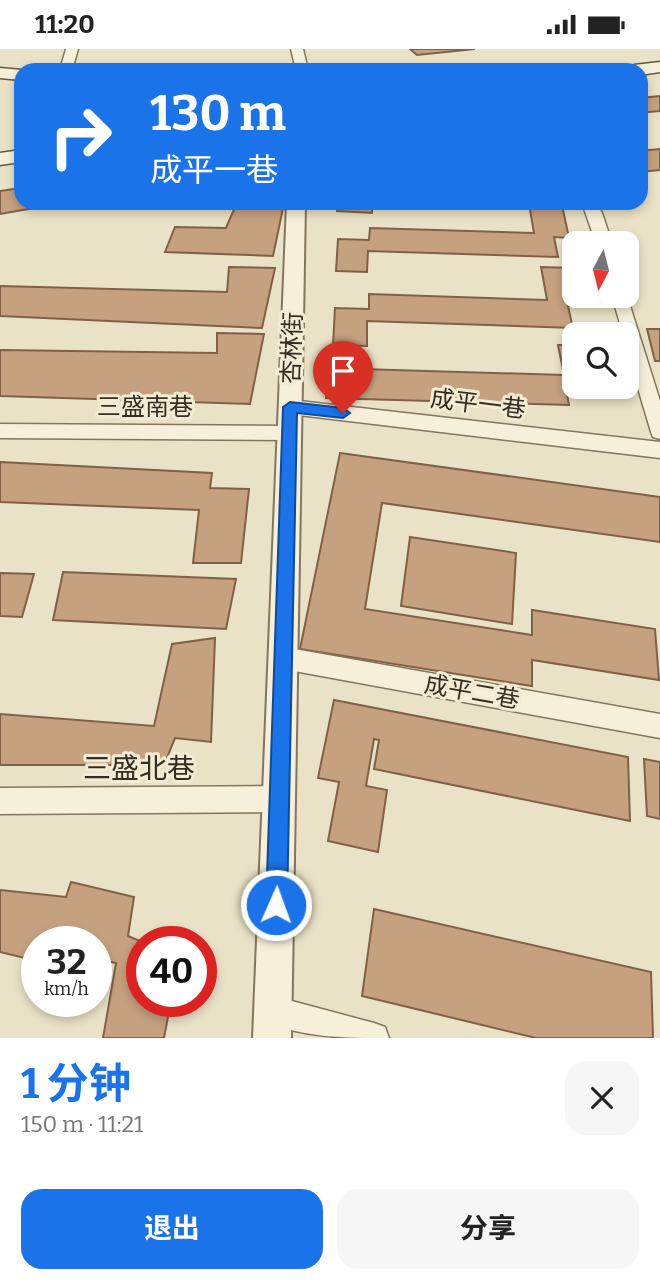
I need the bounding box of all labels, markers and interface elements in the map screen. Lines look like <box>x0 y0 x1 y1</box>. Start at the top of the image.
text: 11:20 <box>35 9 95 40</box>
text: 130 m <box>150 84 286 143</box>
icon: right <box>35 91 126 182</box>
text: 成平一巷 <box>150 151 278 189</box>
north arrow <box>562 231 639 308</box>
map controls <box>562 231 639 399</box>
street label: 杏林街 <box>277 312 307 384</box>
button: search <box>562 322 639 399</box>
pin <box>313 341 373 413</box>
icon: arrive <box>324 352 362 390</box>
street label: 成平一巷 <box>429 384 527 424</box>
street label: 三盛南巷 <box>97 393 193 421</box>
street label: 成平二巷 <box>422 670 522 714</box>
street label: 三盛北巷 <box>83 752 195 785</box>
position arrow <box>239 868 313 942</box>
speed limit sign: 40 <box>126 926 217 1017</box>
text: 32 <box>47 941 86 983</box>
text: km/h <box>44 978 89 1000</box>
text: 1 分钟 <box>21 1059 131 1109</box>
button: close <box>565 1061 639 1135</box>
text: 150 m · 11:21 <box>21 1110 143 1138</box>
button: 退出 <box>21 1189 323 1269</box>
button: 分享 <box>337 1189 639 1269</box>

